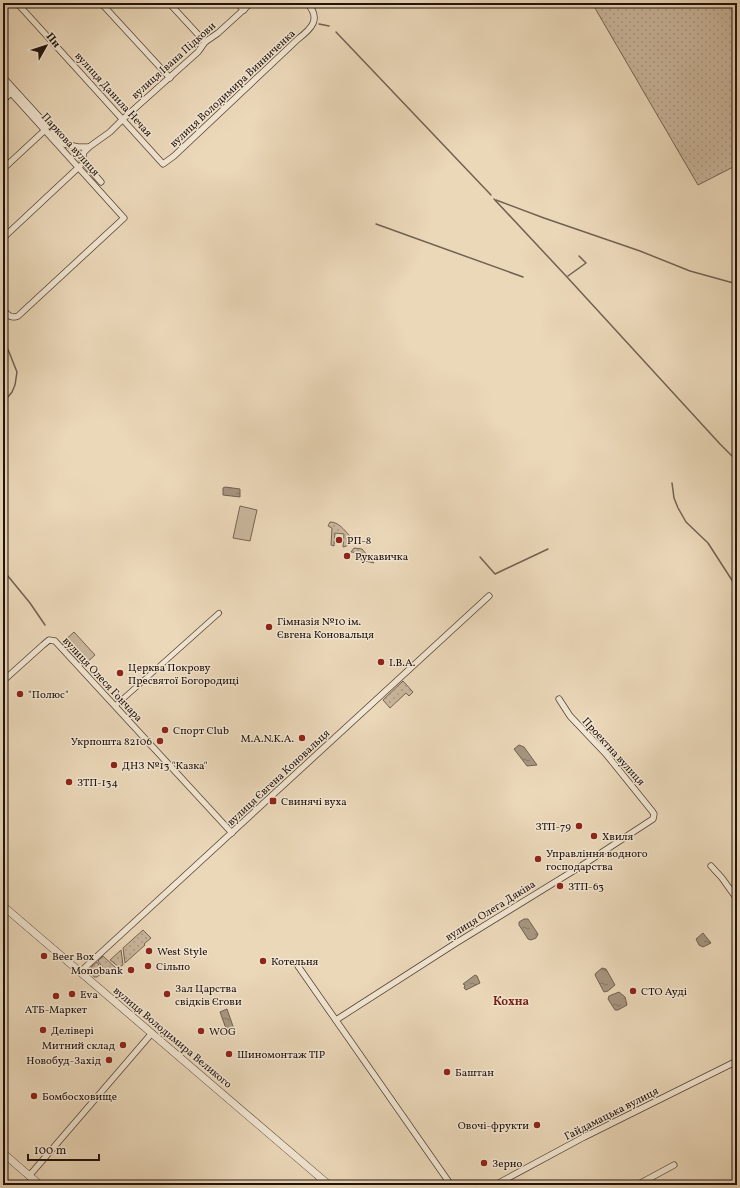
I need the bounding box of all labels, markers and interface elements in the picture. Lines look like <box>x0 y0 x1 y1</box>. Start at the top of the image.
street label: вулиця Івана Підкови <box>128 19 220 103</box>
north arrow <box>26 26 66 66</box>
street label: вулиця Володимира Винниченка <box>167 26 299 151</box>
text: Пн <box>42 30 63 51</box>
street label: вулиця Данила Нечая <box>71 49 155 141</box>
street label: Паркова вулиця <box>37 110 103 180</box>
place label: РП-8 <box>347 534 372 549</box>
marker: РП-8 <box>334 535 344 545</box>
place label: Рукавичка <box>355 550 409 565</box>
marker: Рукавичка <box>342 551 352 561</box>
place label: Гімназія №10 ім. Євгена Коновальця <box>277 615 374 643</box>
marker: Гімназія №10 ім. Євгена Коновальця <box>264 622 274 632</box>
street label: вулиця Олеся Гончара <box>59 634 146 726</box>
place label: І.В.А. <box>389 656 416 671</box>
marker: І.В.А. <box>376 657 386 667</box>
place label: Церква Покрову Пресвятої Богородиці <box>128 661 239 689</box>
marker: Церква Покрову Пресвятої Богородиці <box>115 668 125 678</box>
place label: "Полюс" <box>28 688 69 703</box>
marker: "Полюс" <box>15 689 25 699</box>
street label: Проектна вулиця <box>578 715 648 790</box>
place label: Спорт Club <box>173 724 229 739</box>
marker: Спорт Club <box>160 725 170 735</box>
street label: вулиця Євгена Коновальця <box>224 726 334 830</box>
place label: M.A.N.K.A. <box>240 732 294 747</box>
marker: M.A.N.K.A. <box>297 733 307 743</box>
place label: Укрпошта 82106 <box>71 735 152 750</box>
marker: Укрпошта 82106 <box>155 736 165 746</box>
place label: ДНЗ №13 "Казка" <box>122 759 208 774</box>
marker: ДНЗ №13 "Казка" <box>109 760 119 770</box>
place label: ЗТП-134 <box>77 776 118 791</box>
marker: ЗТП-134 <box>64 777 74 787</box>
place label: Свинячі вуха <box>281 795 347 810</box>
marker: Свинячі вуха <box>268 796 278 806</box>
place label: ЗТП-79 <box>535 820 571 835</box>
marker: ЗТП-79 <box>574 821 584 831</box>
place label: Хвиля <box>602 830 634 845</box>
marker: Хвиля <box>589 831 599 841</box>
place label: Управління водного господарства <box>546 847 648 875</box>
marker: Управління водного господарства <box>533 854 543 864</box>
street label: вулиця Олега Дяківа <box>443 877 539 945</box>
place label: ЗТП-63 <box>568 880 604 895</box>
marker: ЗТП-63 <box>555 881 565 891</box>
place label: West Style <box>157 945 208 960</box>
marker: West Style <box>144 946 154 956</box>
place label: Beer Box <box>52 950 95 965</box>
marker: Beer Box <box>39 951 49 961</box>
place label: Котельня <box>271 955 319 970</box>
marker: Котельня <box>258 956 268 966</box>
place label: Сільпо <box>156 960 190 975</box>
marker: Сільпо <box>143 961 153 971</box>
place label: Monobank <box>71 964 123 979</box>
marker: Monobank <box>126 965 136 975</box>
place label: Зал Царства свідків Єгови <box>175 982 242 1010</box>
street label: вулиця Володимира Великого <box>109 984 235 1092</box>
place label: СТО Ауді <box>641 985 687 1000</box>
marker: СТО Ауді <box>628 986 638 996</box>
place label: Eva <box>80 988 98 1003</box>
marker: Eva <box>67 989 77 999</box>
marker: Зал Царства свідків Єгови <box>162 989 172 999</box>
marker: АТБ-Маркет <box>51 991 61 1001</box>
district label: Кохна <box>493 994 530 1010</box>
place label: АТБ-Маркет <box>25 1003 88 1018</box>
place label: Делівері <box>51 1024 94 1039</box>
marker: Делівері <box>38 1025 48 1035</box>
place label: WOG <box>209 1025 236 1040</box>
marker: WOG <box>196 1026 206 1036</box>
place label: Митний склад <box>42 1039 116 1054</box>
marker: Митний склад <box>118 1040 128 1050</box>
place label: Шиномонтаж ТІР <box>237 1048 325 1063</box>
marker: Шиномонтаж ТІР <box>224 1049 234 1059</box>
place label: Новобуд-Захід <box>26 1054 102 1069</box>
marker: Новобуд-Захід <box>104 1055 114 1065</box>
place label: Баштан <box>455 1066 494 1081</box>
marker: Баштан <box>442 1067 452 1077</box>
street label: Гайдамацька вулиця <box>562 1084 662 1145</box>
place label: Бомбосховище <box>42 1090 117 1105</box>
marker: Бомбосховище <box>29 1091 39 1101</box>
place label: Овочі-фрукти <box>458 1119 529 1134</box>
marker: Овочі-фрукти <box>532 1120 542 1130</box>
scale bar <box>28 1136 99 1162</box>
text: 100 m <box>34 1143 67 1159</box>
place label: Зерно <box>492 1157 522 1172</box>
marker: Зерно <box>479 1158 489 1168</box>

